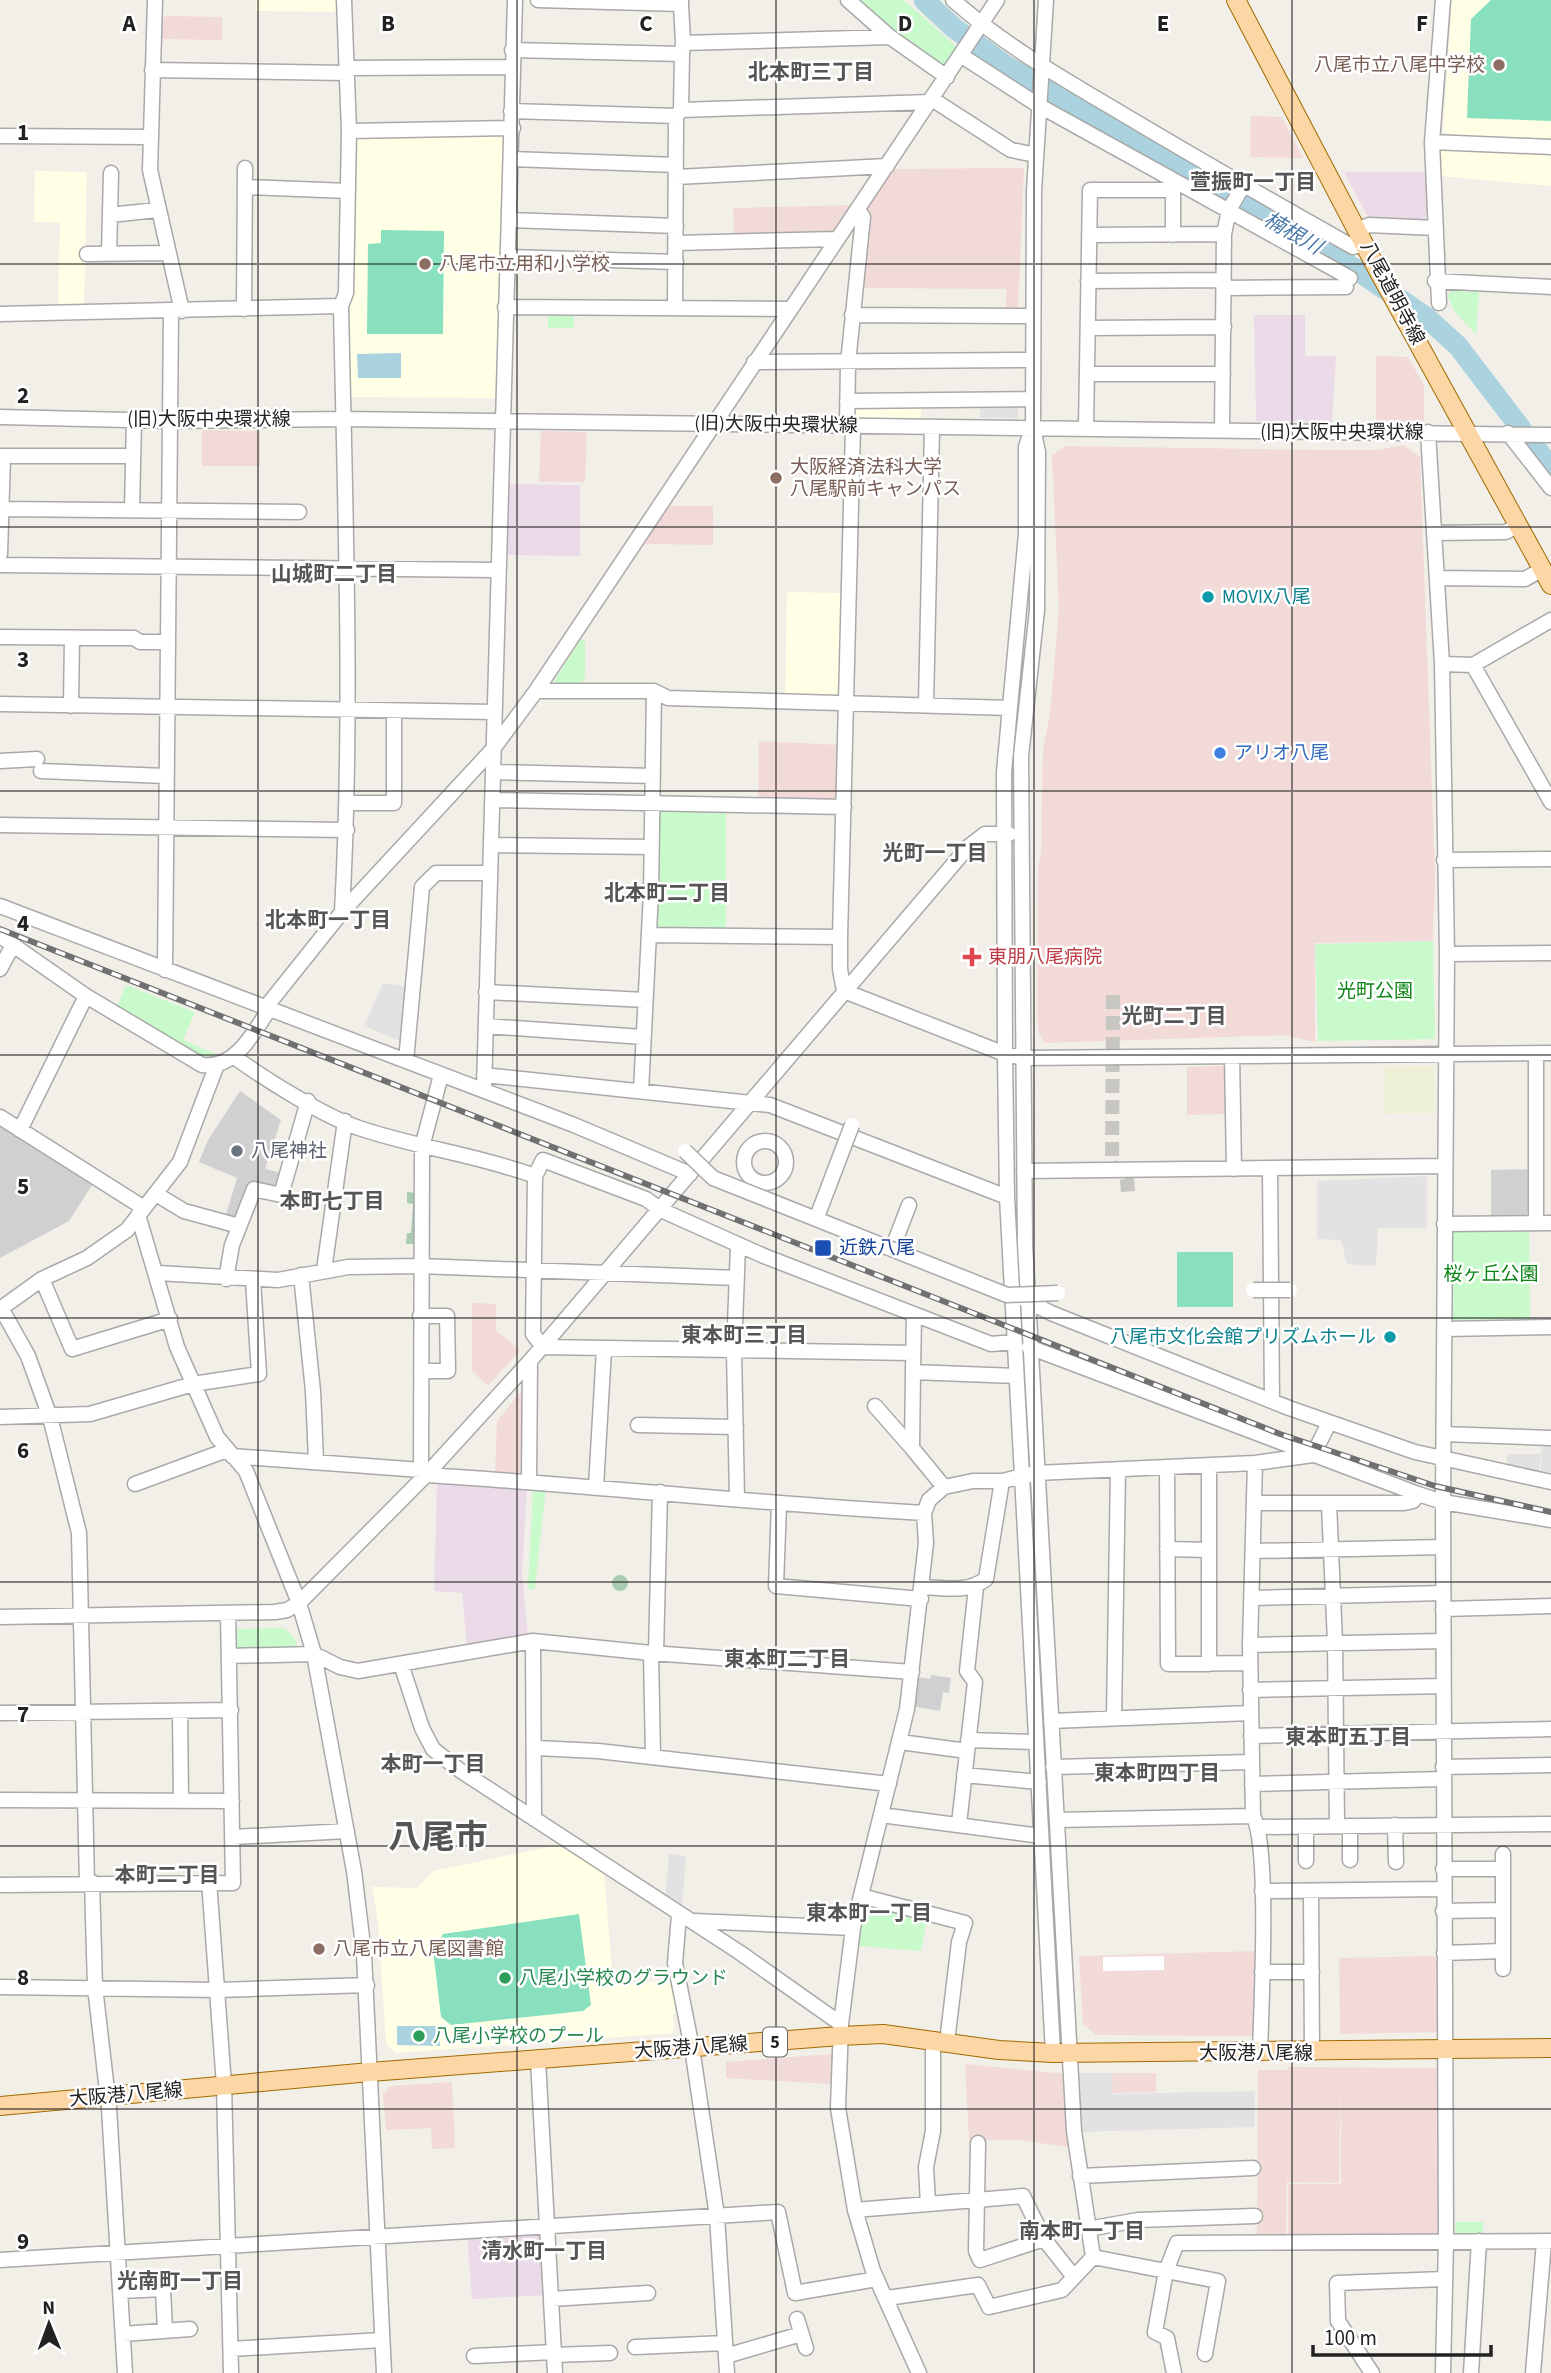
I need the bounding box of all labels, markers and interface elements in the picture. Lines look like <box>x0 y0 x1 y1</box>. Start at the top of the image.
text: A <box>121 7 136 40</box>
text: B <box>381 7 395 40</box>
text: C <box>639 7 653 40</box>
text: D <box>898 7 912 40</box>
text: E <box>1157 7 1169 40</box>
text: F <box>1416 7 1428 40</box>
place label: 八尾市立八尾中学校 <box>1314 52 1485 79</box>
district label: 北本町三丁目 <box>748 57 874 87</box>
marker: 八尾市立八尾中学校 <box>1491 57 1507 73</box>
text: 1 <box>17 116 29 149</box>
district label: 萱振町一丁目 <box>1190 167 1316 197</box>
water label: 楠根川 <box>1258 204 1330 263</box>
street label: 八尾道明寺線 <box>1353 236 1431 350</box>
place label: 八尾市立用和小学校 <box>439 251 610 278</box>
marker: 八尾市立用和小学校 <box>417 256 433 272</box>
text: 2 <box>17 379 29 412</box>
street label: (旧)大阪中央環状線 <box>127 406 291 433</box>
street label: (旧)大阪中央環状線 <box>694 410 858 440</box>
street label: (旧)大阪中央環状線 <box>1260 419 1424 446</box>
place label: 大阪経済法科大学 八尾駅前キャンパス <box>790 454 961 503</box>
marker: 大阪経済法科大学 八尾駅前キャンパス <box>768 470 784 486</box>
district label: 山城町二丁目 <box>271 559 397 589</box>
place label: MOVIX八尾 <box>1222 584 1311 611</box>
marker: MOVIX八尾 <box>1200 589 1216 605</box>
text: 3 <box>17 643 29 676</box>
place label: アリオ八尾 <box>1234 740 1329 767</box>
marker: アリオ八尾 <box>1212 745 1228 761</box>
district label: 光町一丁目 <box>883 838 988 868</box>
district label: 北本町二丁目 <box>604 878 730 908</box>
district label: 北本町一丁目 <box>265 905 391 935</box>
text: 4 <box>17 907 29 940</box>
place label: 東朋八尾病院 <box>988 944 1102 971</box>
marker: 東朋八尾病院 <box>962 947 982 967</box>
park label: 光町公園 <box>1337 978 1413 1005</box>
district label: 光町二丁目 <box>1122 1001 1227 1031</box>
place label: 八尾神社 <box>251 1138 327 1165</box>
marker: 八尾神社 <box>229 1143 245 1159</box>
text: 5 <box>17 1170 29 1203</box>
district label: 本町七丁目 <box>280 1186 385 1216</box>
place label: 近鉄八尾 <box>839 1235 915 1262</box>
marker: 近鉄八尾 <box>813 1238 833 1258</box>
park label: 桜ヶ丘公園 <box>1443 1261 1539 1288</box>
district label: 東本町三丁目 <box>681 1320 807 1350</box>
place label: 八尾市文化会館プリズムホール <box>1110 1324 1376 1351</box>
marker: 八尾市文化会館プリズムホール <box>1382 1329 1398 1345</box>
text: 6 <box>17 1434 29 1467</box>
district label: 東本町二丁目 <box>724 1644 850 1674</box>
text: 7 <box>17 1698 29 1731</box>
district label: 東本町五丁目 <box>1285 1722 1411 1752</box>
district label: 本町一丁目 <box>381 1749 486 1779</box>
district label: 東本町四丁目 <box>1094 1758 1220 1788</box>
district label: 八尾市 <box>389 1814 488 1861</box>
district label: 本町二丁目 <box>115 1860 220 1890</box>
district label: 東本町一丁目 <box>806 1898 932 1928</box>
place label: 八尾市立八尾図書館 <box>333 1936 504 1963</box>
marker: 八尾市立八尾図書館 <box>311 1941 327 1957</box>
text: 8 <box>17 1961 29 1994</box>
place label: 八尾小学校のグラウンド <box>519 1965 728 1992</box>
marker: 八尾小学校のグラウンド <box>497 1970 513 1986</box>
place label: 八尾小学校のプール <box>433 2023 604 2050</box>
marker: 八尾小学校のプール <box>411 2028 427 2044</box>
road number: 5 <box>763 2028 787 2056</box>
street label: 大阪港八尾線 <box>633 2031 749 2065</box>
street label: 大阪港八尾線 <box>1199 2040 1313 2067</box>
street label: 大阪港八尾線 <box>68 2077 184 2113</box>
district label: 南本町一丁目 <box>1019 2216 1145 2246</box>
text: 9 <box>17 2225 29 2258</box>
district label: 清水町一丁目 <box>481 2236 607 2266</box>
district label: 光南町一丁目 <box>117 2266 243 2296</box>
north arrow <box>14 2289 84 2359</box>
text: N <box>42 2295 55 2322</box>
scale bar <box>1313 2314 1492 2358</box>
text: 100 m <box>1324 2323 1377 2353</box>

